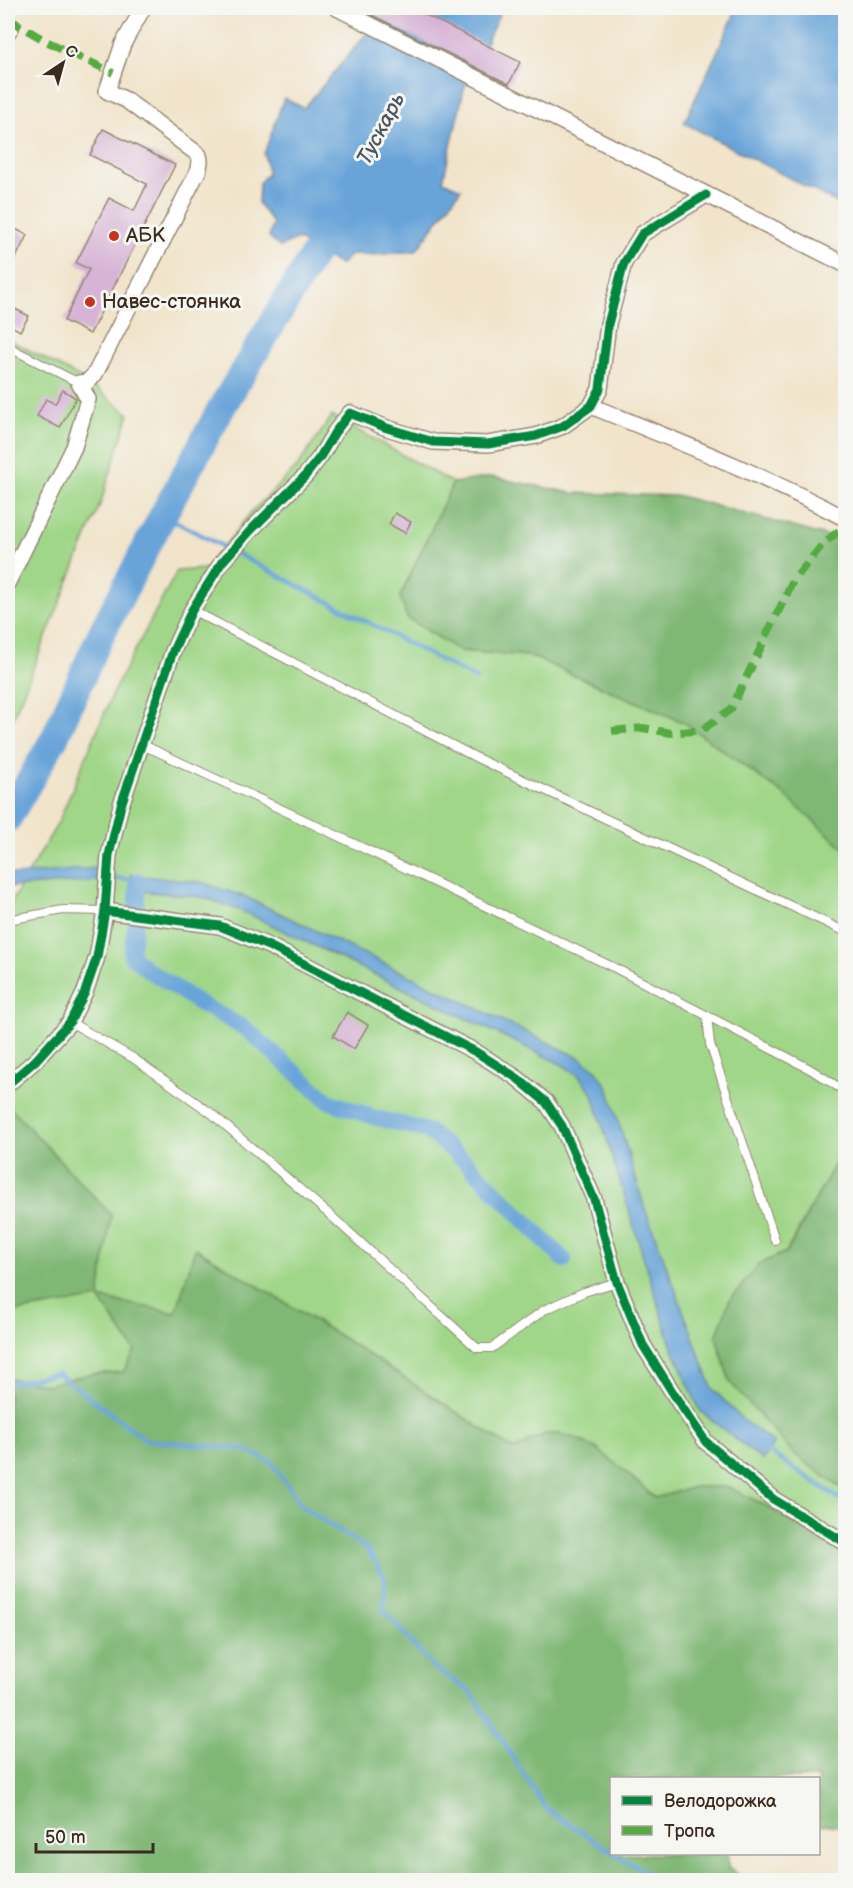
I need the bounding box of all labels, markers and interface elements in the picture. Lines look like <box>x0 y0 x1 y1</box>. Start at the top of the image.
north arrow <box>33 33 93 93</box>
text: С <box>61 41 81 63</box>
water label: Тускарь <box>352 89 410 169</box>
place label: АБК <box>125 224 165 248</box>
marker: АБК <box>107 229 121 243</box>
place label: Навес-стоянка <box>102 290 241 314</box>
marker: Навес-стоянка <box>83 295 97 309</box>
legend <box>610 1777 820 1855</box>
text: Велодорожка <box>664 1791 777 1812</box>
scale bar <box>36 1816 153 1854</box>
text: Тропа <box>664 1821 715 1842</box>
text: 50 m <box>45 1827 86 1848</box>

